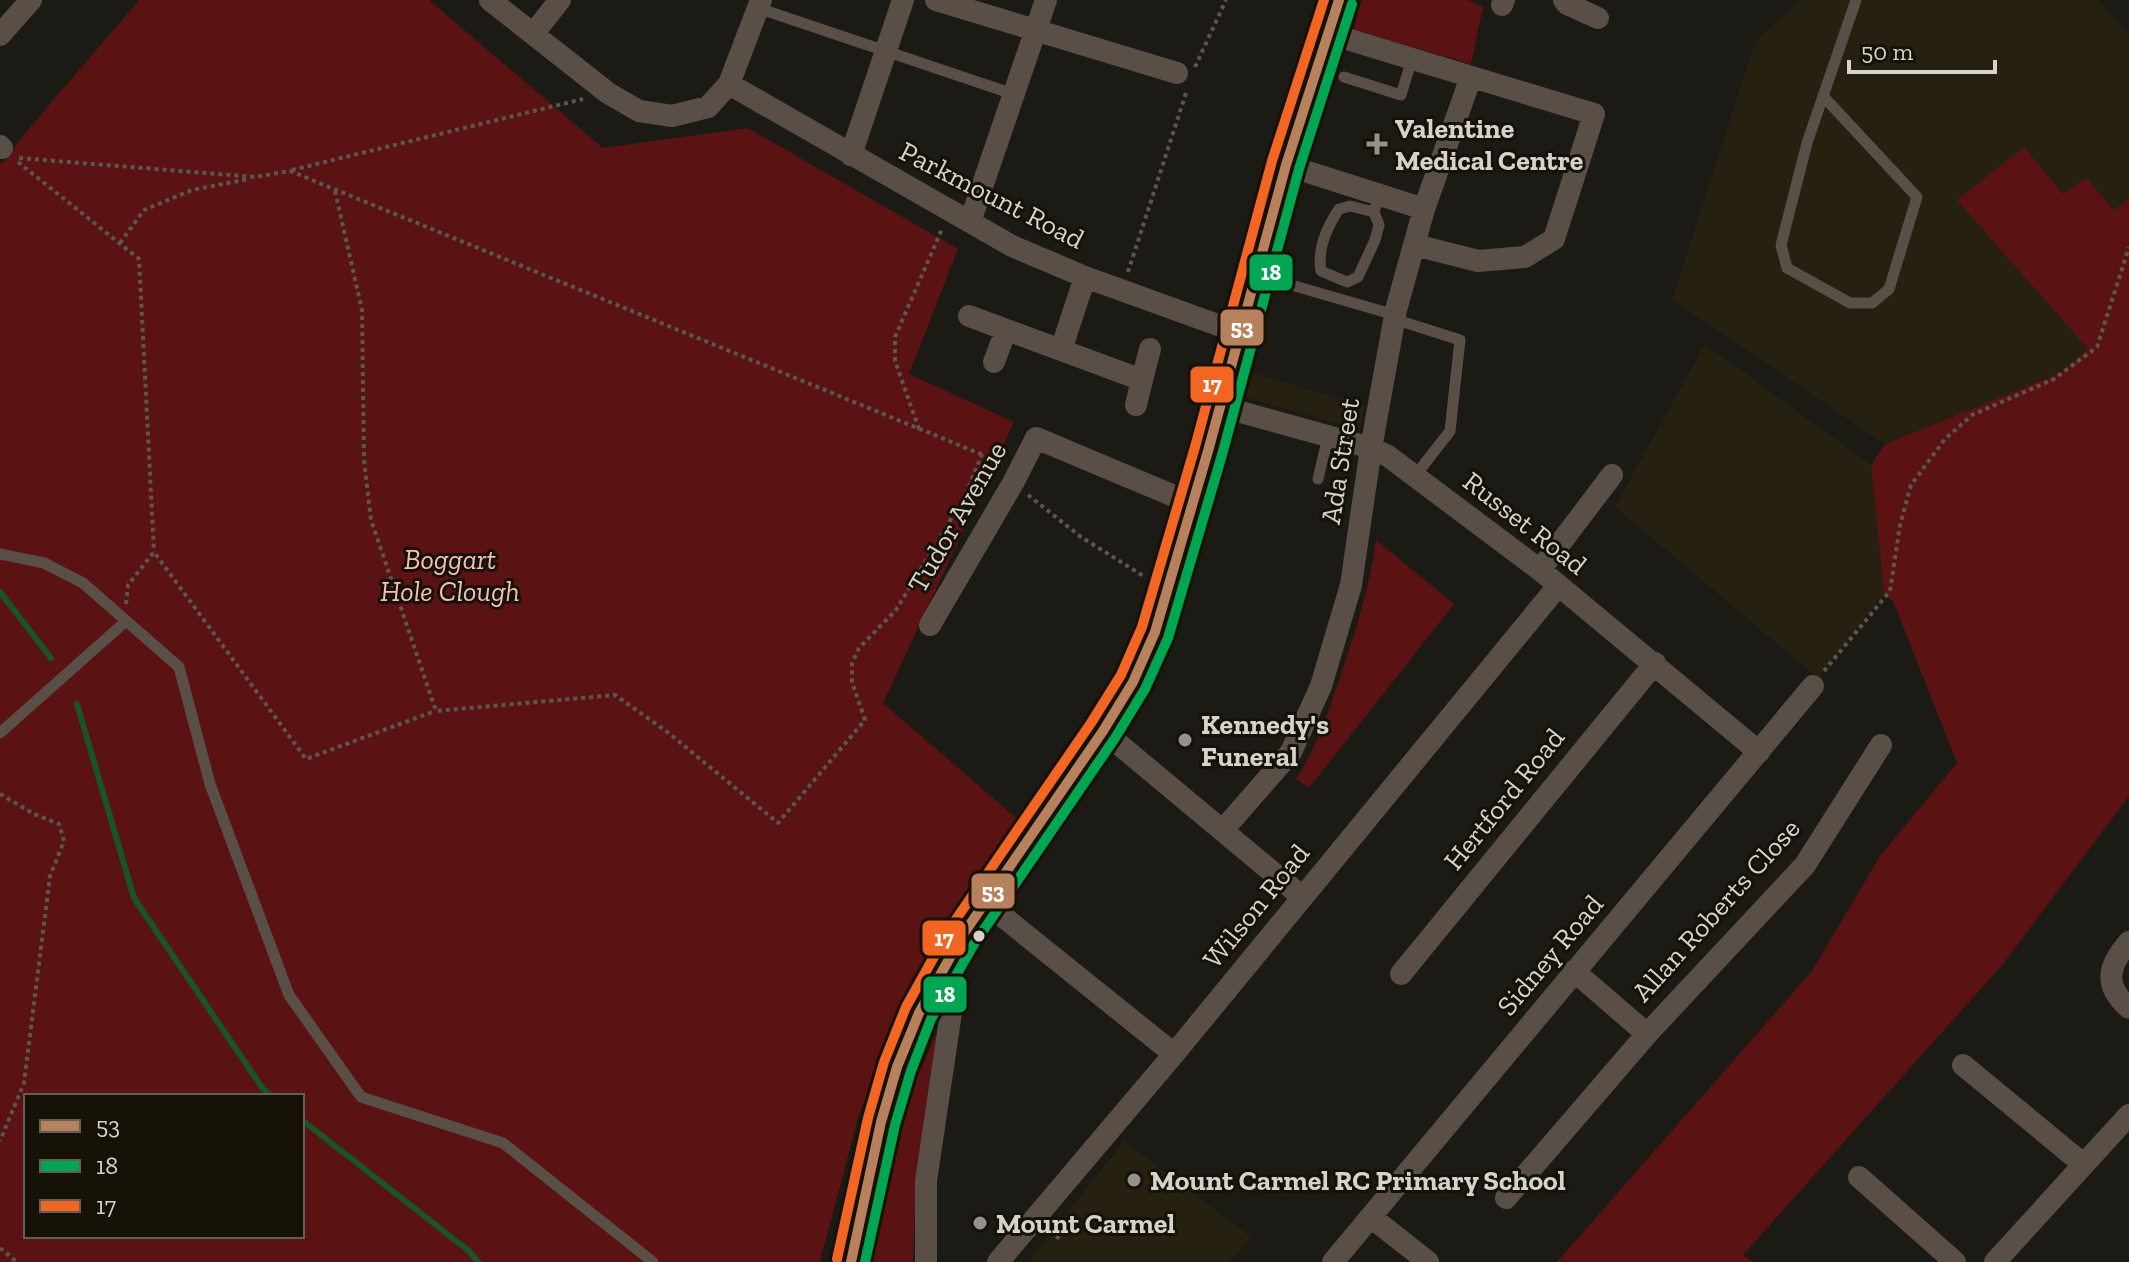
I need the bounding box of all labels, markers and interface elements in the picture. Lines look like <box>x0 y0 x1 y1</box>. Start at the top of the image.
scale bar <box>1849 24 1995 74</box>
text: 50 m <box>1861 37 1914 66</box>
place label: Valentine Medical Centre <box>1395 112 1583 177</box>
marker: Valentine Medical Centre <box>1366 133 1388 155</box>
street label: Parkmount Road <box>894 134 1090 256</box>
line badge: 18 <box>1248 253 1294 292</box>
text: 18 <box>1261 259 1282 286</box>
line badge: 53 <box>1219 308 1265 347</box>
text: 53 <box>1230 314 1254 341</box>
line badge: 17 <box>1189 365 1235 404</box>
text: 17 <box>1202 371 1222 398</box>
street label: Ada Street <box>1314 395 1366 526</box>
street label: Tudor Avenue <box>901 436 1013 598</box>
street label: Russet Road <box>1457 465 1593 581</box>
park label: Boggart Hole Clough <box>380 543 520 608</box>
place label: Kennedy's Funeral <box>1201 708 1329 773</box>
street label: Hertford Road <box>1437 722 1571 876</box>
marker: Kennedy's Funeral <box>1176 731 1194 749</box>
street label: Allan Roberts Close <box>1625 812 1807 1008</box>
street label: Wilson Road <box>1196 837 1316 975</box>
line badge: 53 <box>970 872 1016 910</box>
text: 53 <box>981 878 1005 905</box>
street label: Sidney Road <box>1490 888 1610 1022</box>
line badge: 17 <box>921 919 967 957</box>
text: 17 <box>934 925 954 952</box>
unlabelled marker <box>971 928 987 944</box>
line badge: 18 <box>922 975 968 1014</box>
text: 18 <box>935 981 956 1008</box>
legend <box>24 1094 304 1238</box>
text: 53 <box>96 1111 120 1140</box>
text: 18 <box>96 1151 118 1180</box>
place label: Mount Carmel RC Primary School <box>1150 1164 1566 1197</box>
marker: Mount Carmel RC Primary School <box>1125 1171 1143 1189</box>
text: 17 <box>96 1191 116 1220</box>
place label: Mount Carmel <box>996 1207 1175 1240</box>
marker: Mount Carmel <box>971 1214 989 1232</box>

